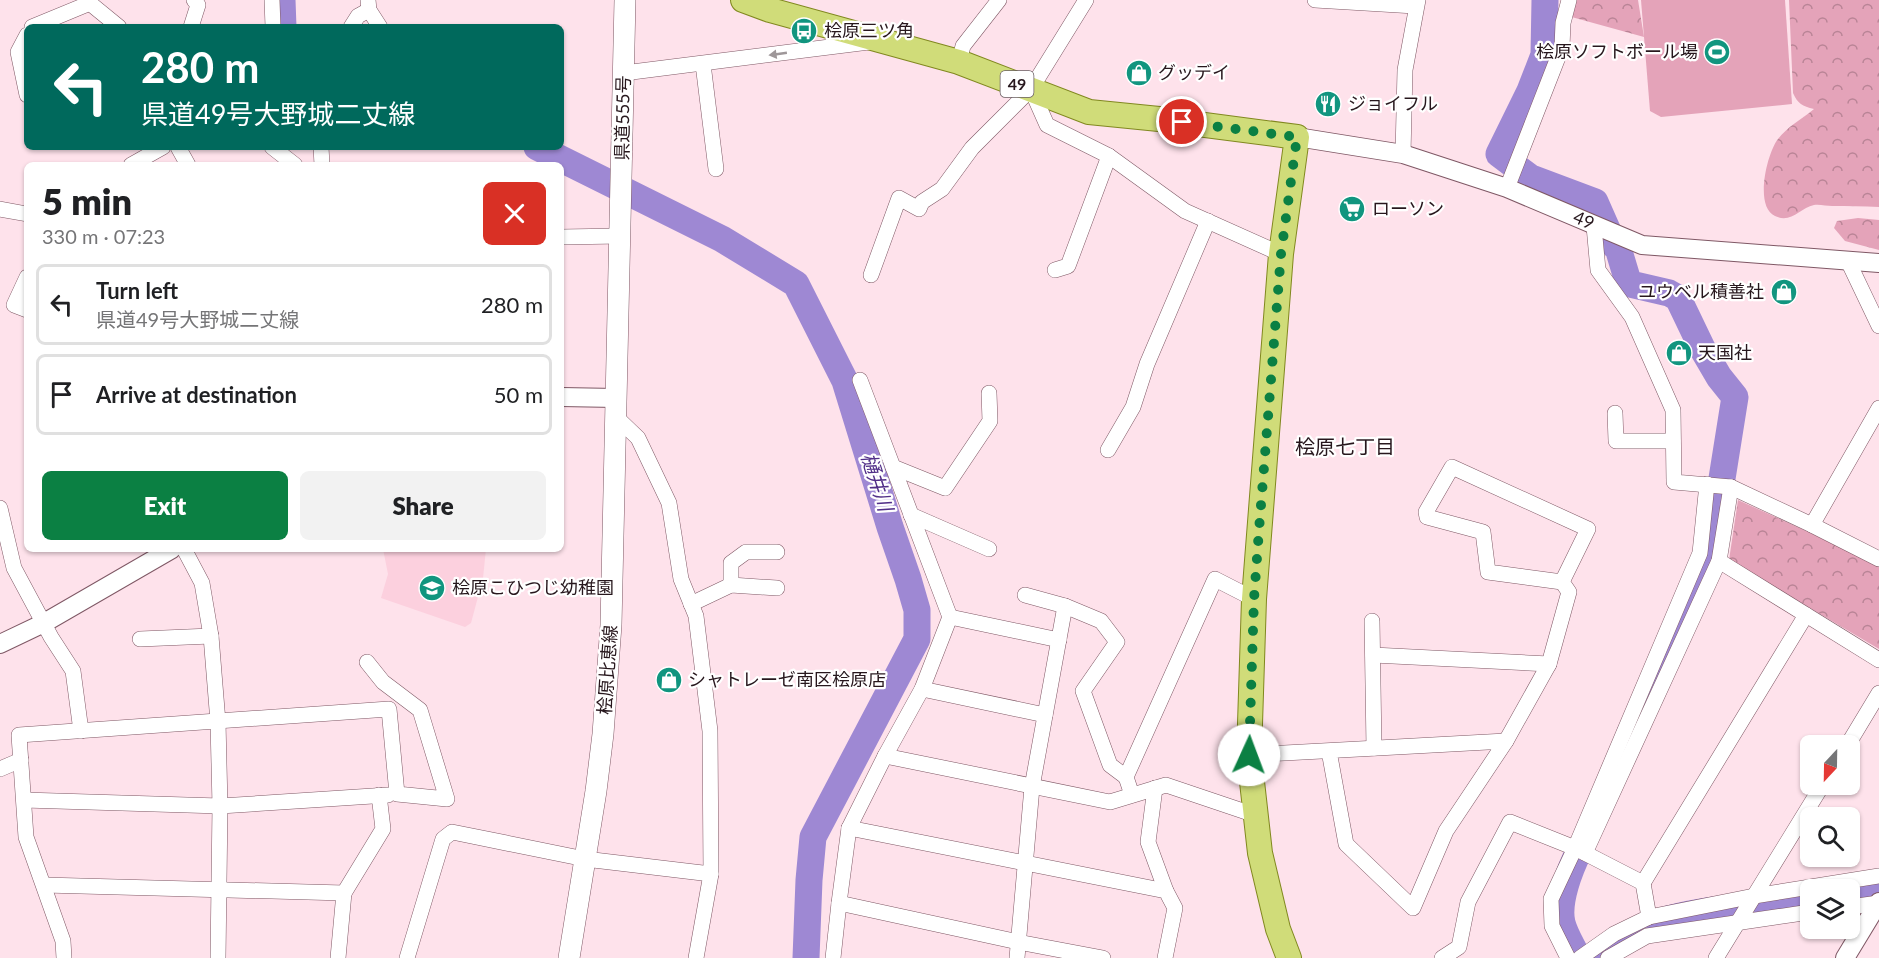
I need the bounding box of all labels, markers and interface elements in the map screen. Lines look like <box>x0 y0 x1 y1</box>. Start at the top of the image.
bus stop icon: 桧原三ツ角 <box>789 16 819 46</box>
place label: 桧原三ツ角 <box>824 19 914 41</box>
sports icon: 桧原ソフトボール場 <box>1702 37 1732 67</box>
place label: 桧原ソフトボール場 <box>1536 40 1698 62</box>
text: 280 m <box>141 42 259 92</box>
icon: left <box>42 48 120 126</box>
one-way arrow <box>769 49 788 58</box>
shop icon: グッデイ <box>1124 58 1154 88</box>
place label: グッデイ <box>1158 61 1230 83</box>
road number: 49 <box>1000 71 1034 97</box>
street label: 県道555号 <box>610 75 634 161</box>
restaurant icon: ジョイフル <box>1313 89 1343 119</box>
place label: ジョイフル <box>1348 92 1438 114</box>
pin <box>1156 96 1207 147</box>
text: 県道49号大野城二丈線 <box>141 97 415 130</box>
icon: arrive <box>1165 105 1198 138</box>
text: 5 min <box>42 179 132 223</box>
button: close <box>483 182 546 245</box>
supermarket icon: ローソン <box>1337 194 1367 224</box>
place label: ローソン <box>1372 197 1444 219</box>
street label: 49 <box>1570 205 1598 234</box>
text: 330 m · 07:23 <box>42 224 165 248</box>
text: Turn left <box>96 277 178 304</box>
shop icon: ユウベル積善社 <box>1769 277 1799 307</box>
place label: ユウベル積善社 <box>1638 280 1764 302</box>
icon: left <box>45 288 78 321</box>
text: 280 m <box>481 291 543 318</box>
text: 県道49号大野城二丈線 <box>96 307 299 331</box>
shop icon: 天国社 <box>1664 338 1694 368</box>
place label: 天国社 <box>1698 341 1752 363</box>
icon: arrive <box>45 378 78 411</box>
text: Arrive at destination <box>96 381 297 408</box>
text: 50 m <box>494 381 543 408</box>
district label: 桧原七丁目 <box>1295 434 1395 458</box>
water label: 樋井川 <box>857 449 899 516</box>
button: Exit <box>42 471 288 540</box>
button: Share <box>300 471 546 540</box>
school or university icon: 桧原こひつじ幼稚園 <box>417 573 447 603</box>
place label: 桧原こひつじ幼稚園 <box>452 576 614 598</box>
street label: 桧原比恵線 <box>593 624 621 716</box>
shop icon: シャトレーゼ南区桧原店 <box>654 665 684 695</box>
place label: シャトレーゼ南区桧原店 <box>688 668 886 690</box>
position arrow <box>1217 723 1281 787</box>
north arrow <box>1800 735 1860 795</box>
map controls <box>1800 735 1860 939</box>
button: search <box>1800 807 1860 867</box>
button: layers <box>1800 879 1860 939</box>

